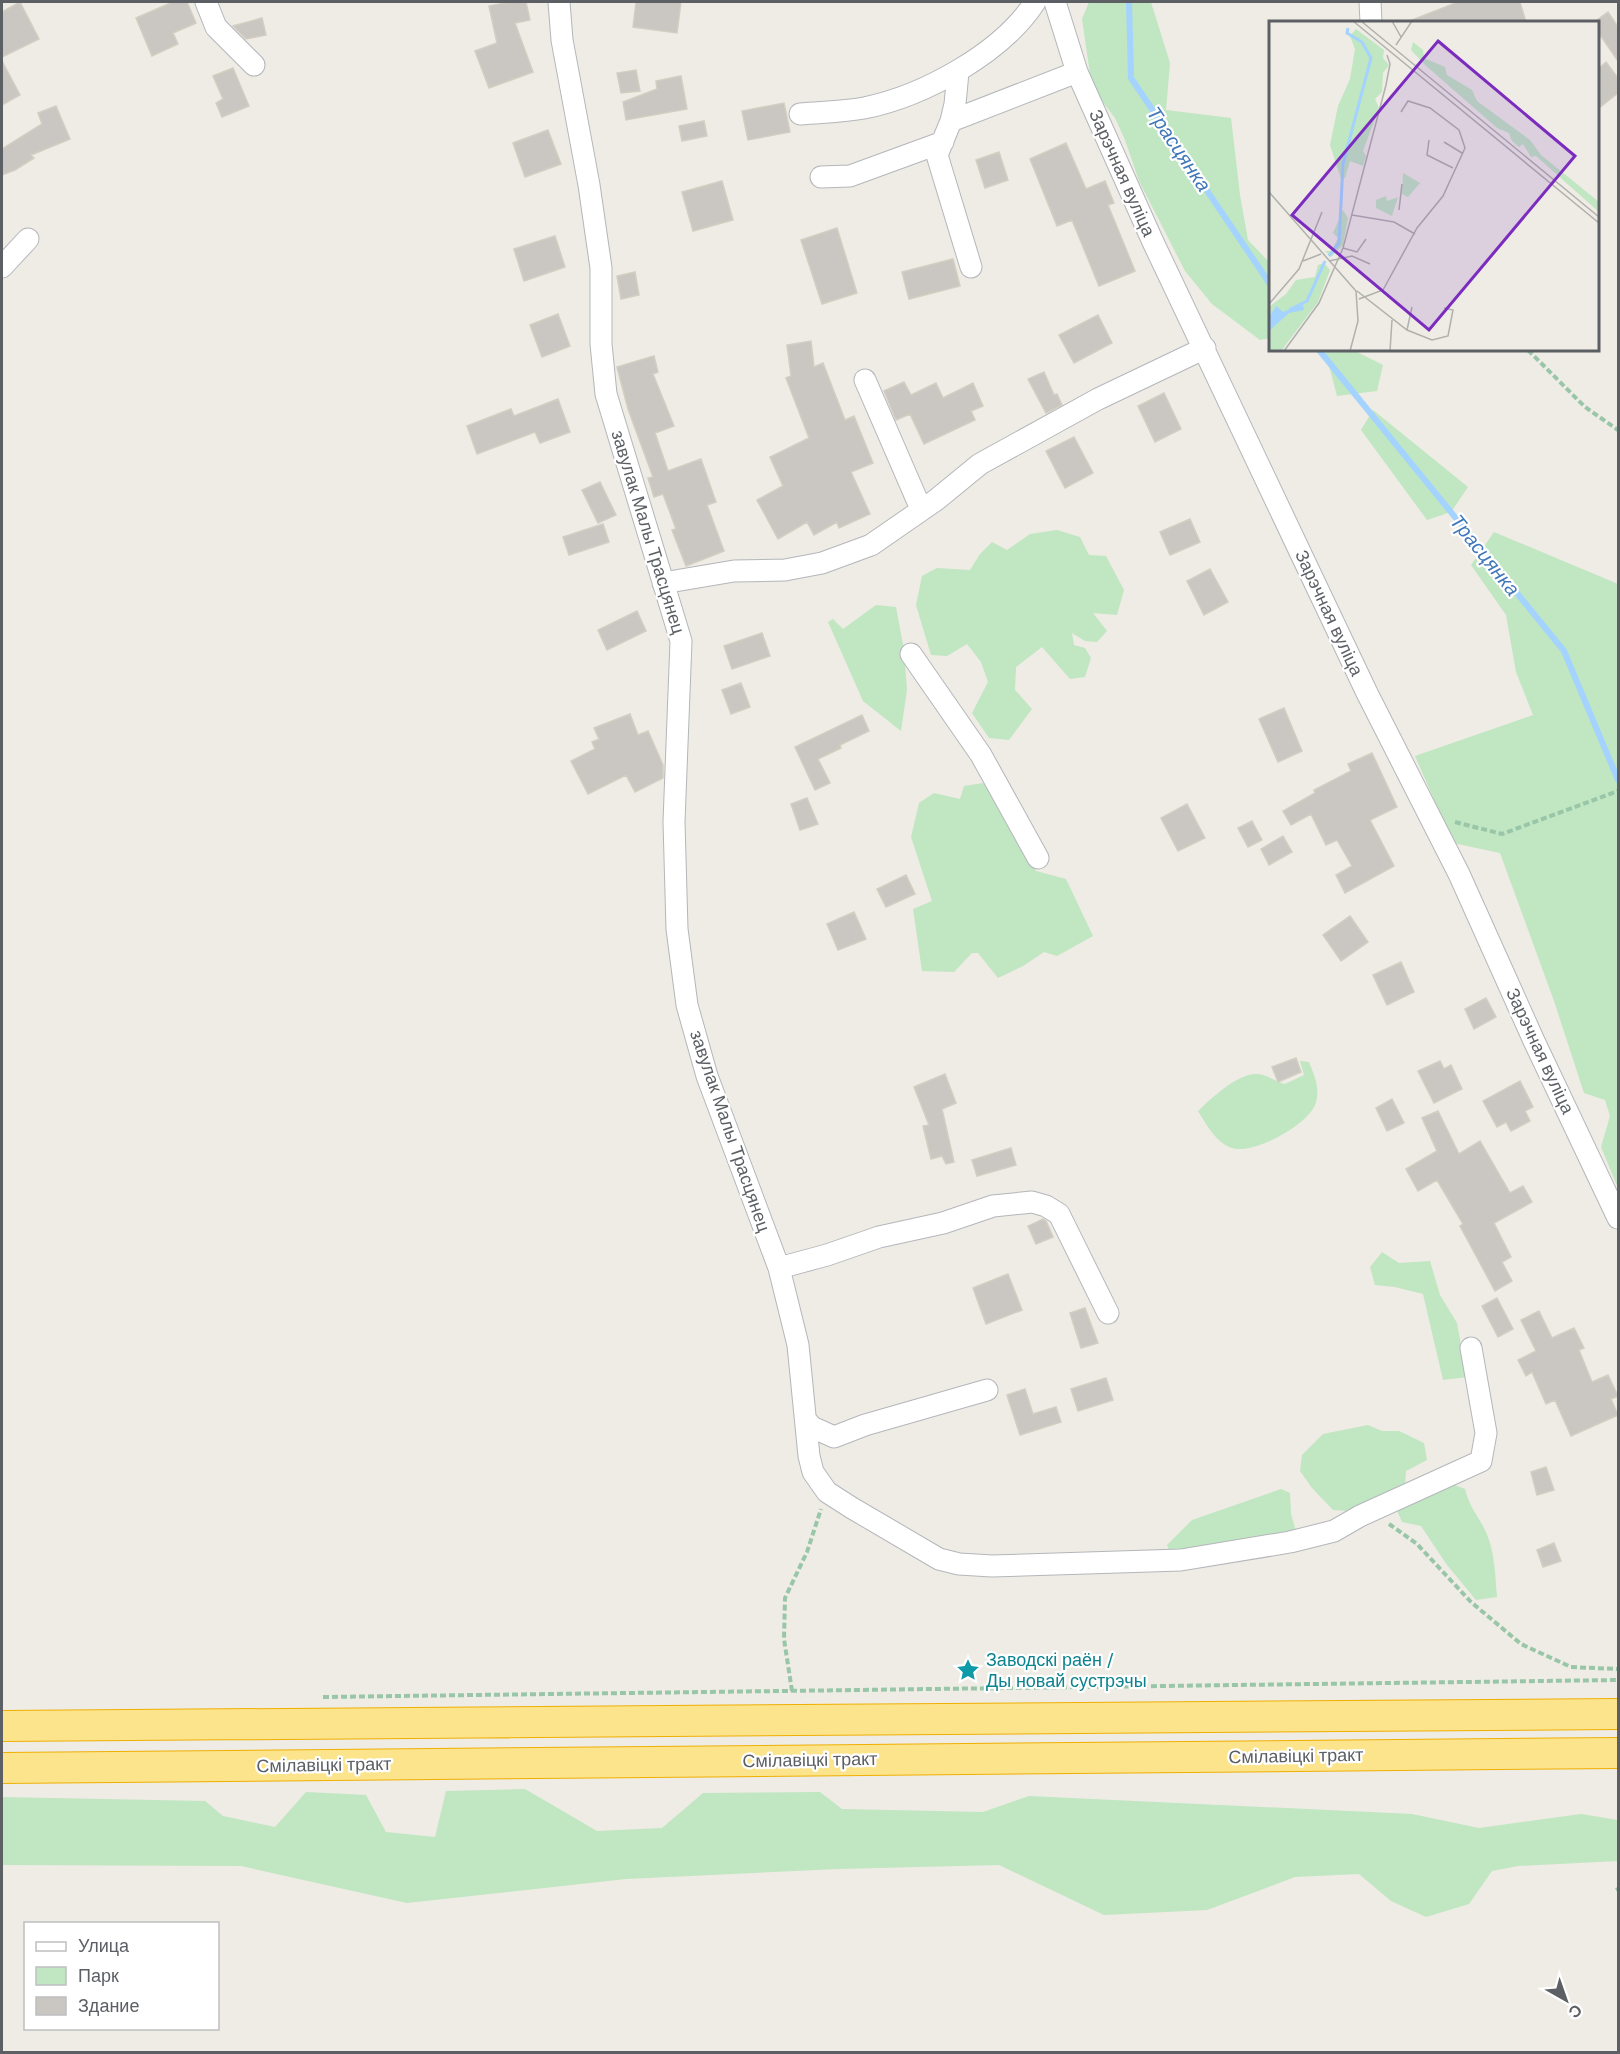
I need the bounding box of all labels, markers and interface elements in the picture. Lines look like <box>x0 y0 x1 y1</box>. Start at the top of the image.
inset map <box>1269 21 1599 351</box>
water label: Трасцянка <box>1141 101 1217 197</box>
street label: Зарэчная вуліца <box>1083 106 1161 241</box>
street label: завулак Малы Трасцянец <box>606 427 690 637</box>
water label: Трасцянка <box>1444 509 1526 601</box>
street label: Зарэчная вуліца <box>1289 546 1369 681</box>
street label: Зарэчная вуліца <box>1500 984 1580 1119</box>
street label: завулак Малы Трасцянец <box>684 1027 776 1235</box>
place label: Заводскі раён / Ды новай сустрэчы <box>986 1648 1147 1693</box>
place icon: Заводскі раён / Ды новай сустрэчы <box>955 1657 981 1683</box>
street label: Смілавіцкі тракт <box>1228 1743 1364 1769</box>
street label: Смілавіцкі тракт <box>742 1747 878 1773</box>
street label: Смілавіцкі тракт <box>256 1752 392 1778</box>
legend <box>24 1922 219 2030</box>
text: Улица <box>78 1934 130 1958</box>
text: Парк <box>78 1964 119 1988</box>
north arrow <box>1536 1970 1596 2030</box>
text: Здание <box>78 1994 139 2018</box>
text: С <box>1564 1999 1586 2023</box>

